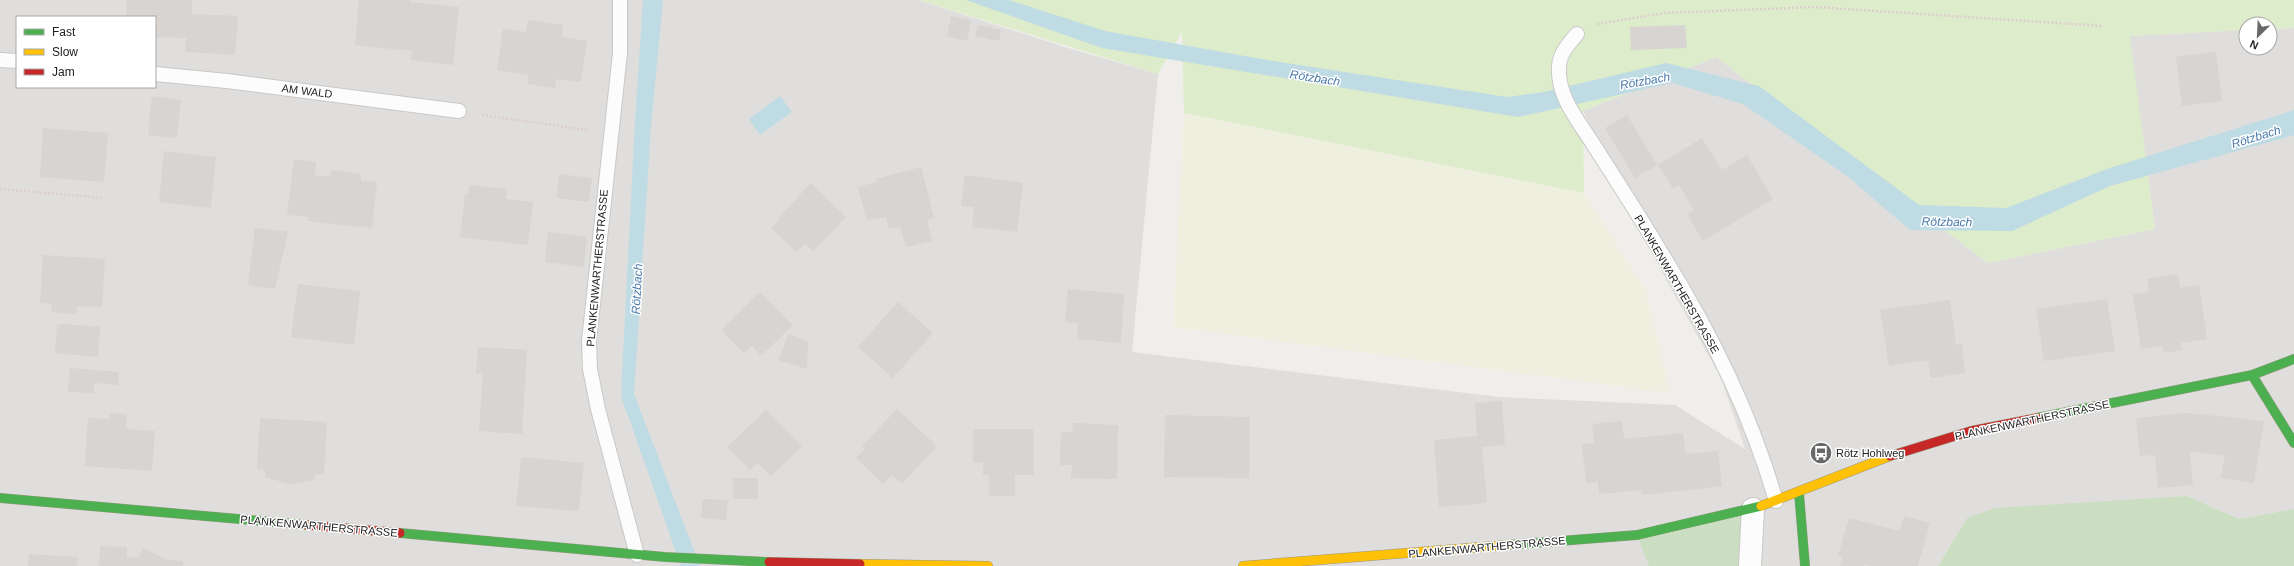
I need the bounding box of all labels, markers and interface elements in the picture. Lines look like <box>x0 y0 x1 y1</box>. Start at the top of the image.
legend <box>16 16 156 88</box>
north arrow <box>2238 16 2278 56</box>
text: Fast <box>52 25 76 39</box>
text: N <box>2248 38 2260 52</box>
text: Slow <box>52 45 78 59</box>
text: Jam <box>52 65 75 79</box>
water label: Rötzbach <box>1289 67 1341 89</box>
water label: Rötzbach <box>1619 70 1671 92</box>
street label: AM WALD <box>281 82 333 100</box>
water label: Rötzbach <box>2230 123 2283 151</box>
street label: PLANKENWARTHERSTRASSE <box>584 189 610 347</box>
street label: PLANKENWARTHERSTRASSE <box>1632 213 1722 355</box>
water label: Rötzbach <box>1922 215 1973 229</box>
water label: Rötzbach <box>629 263 645 315</box>
street label: PLANKENWARTHERSTRASSE <box>1954 398 2110 442</box>
bus stop icon: Rötz Hohlweg <box>1808 440 1834 466</box>
place label: Rötz Hohlweg <box>1836 447 1904 459</box>
street label: PLANKENWARTHERSTRASSE <box>240 513 398 539</box>
street label: PLANKENWARTHERSTRASSE <box>1408 534 1566 560</box>

